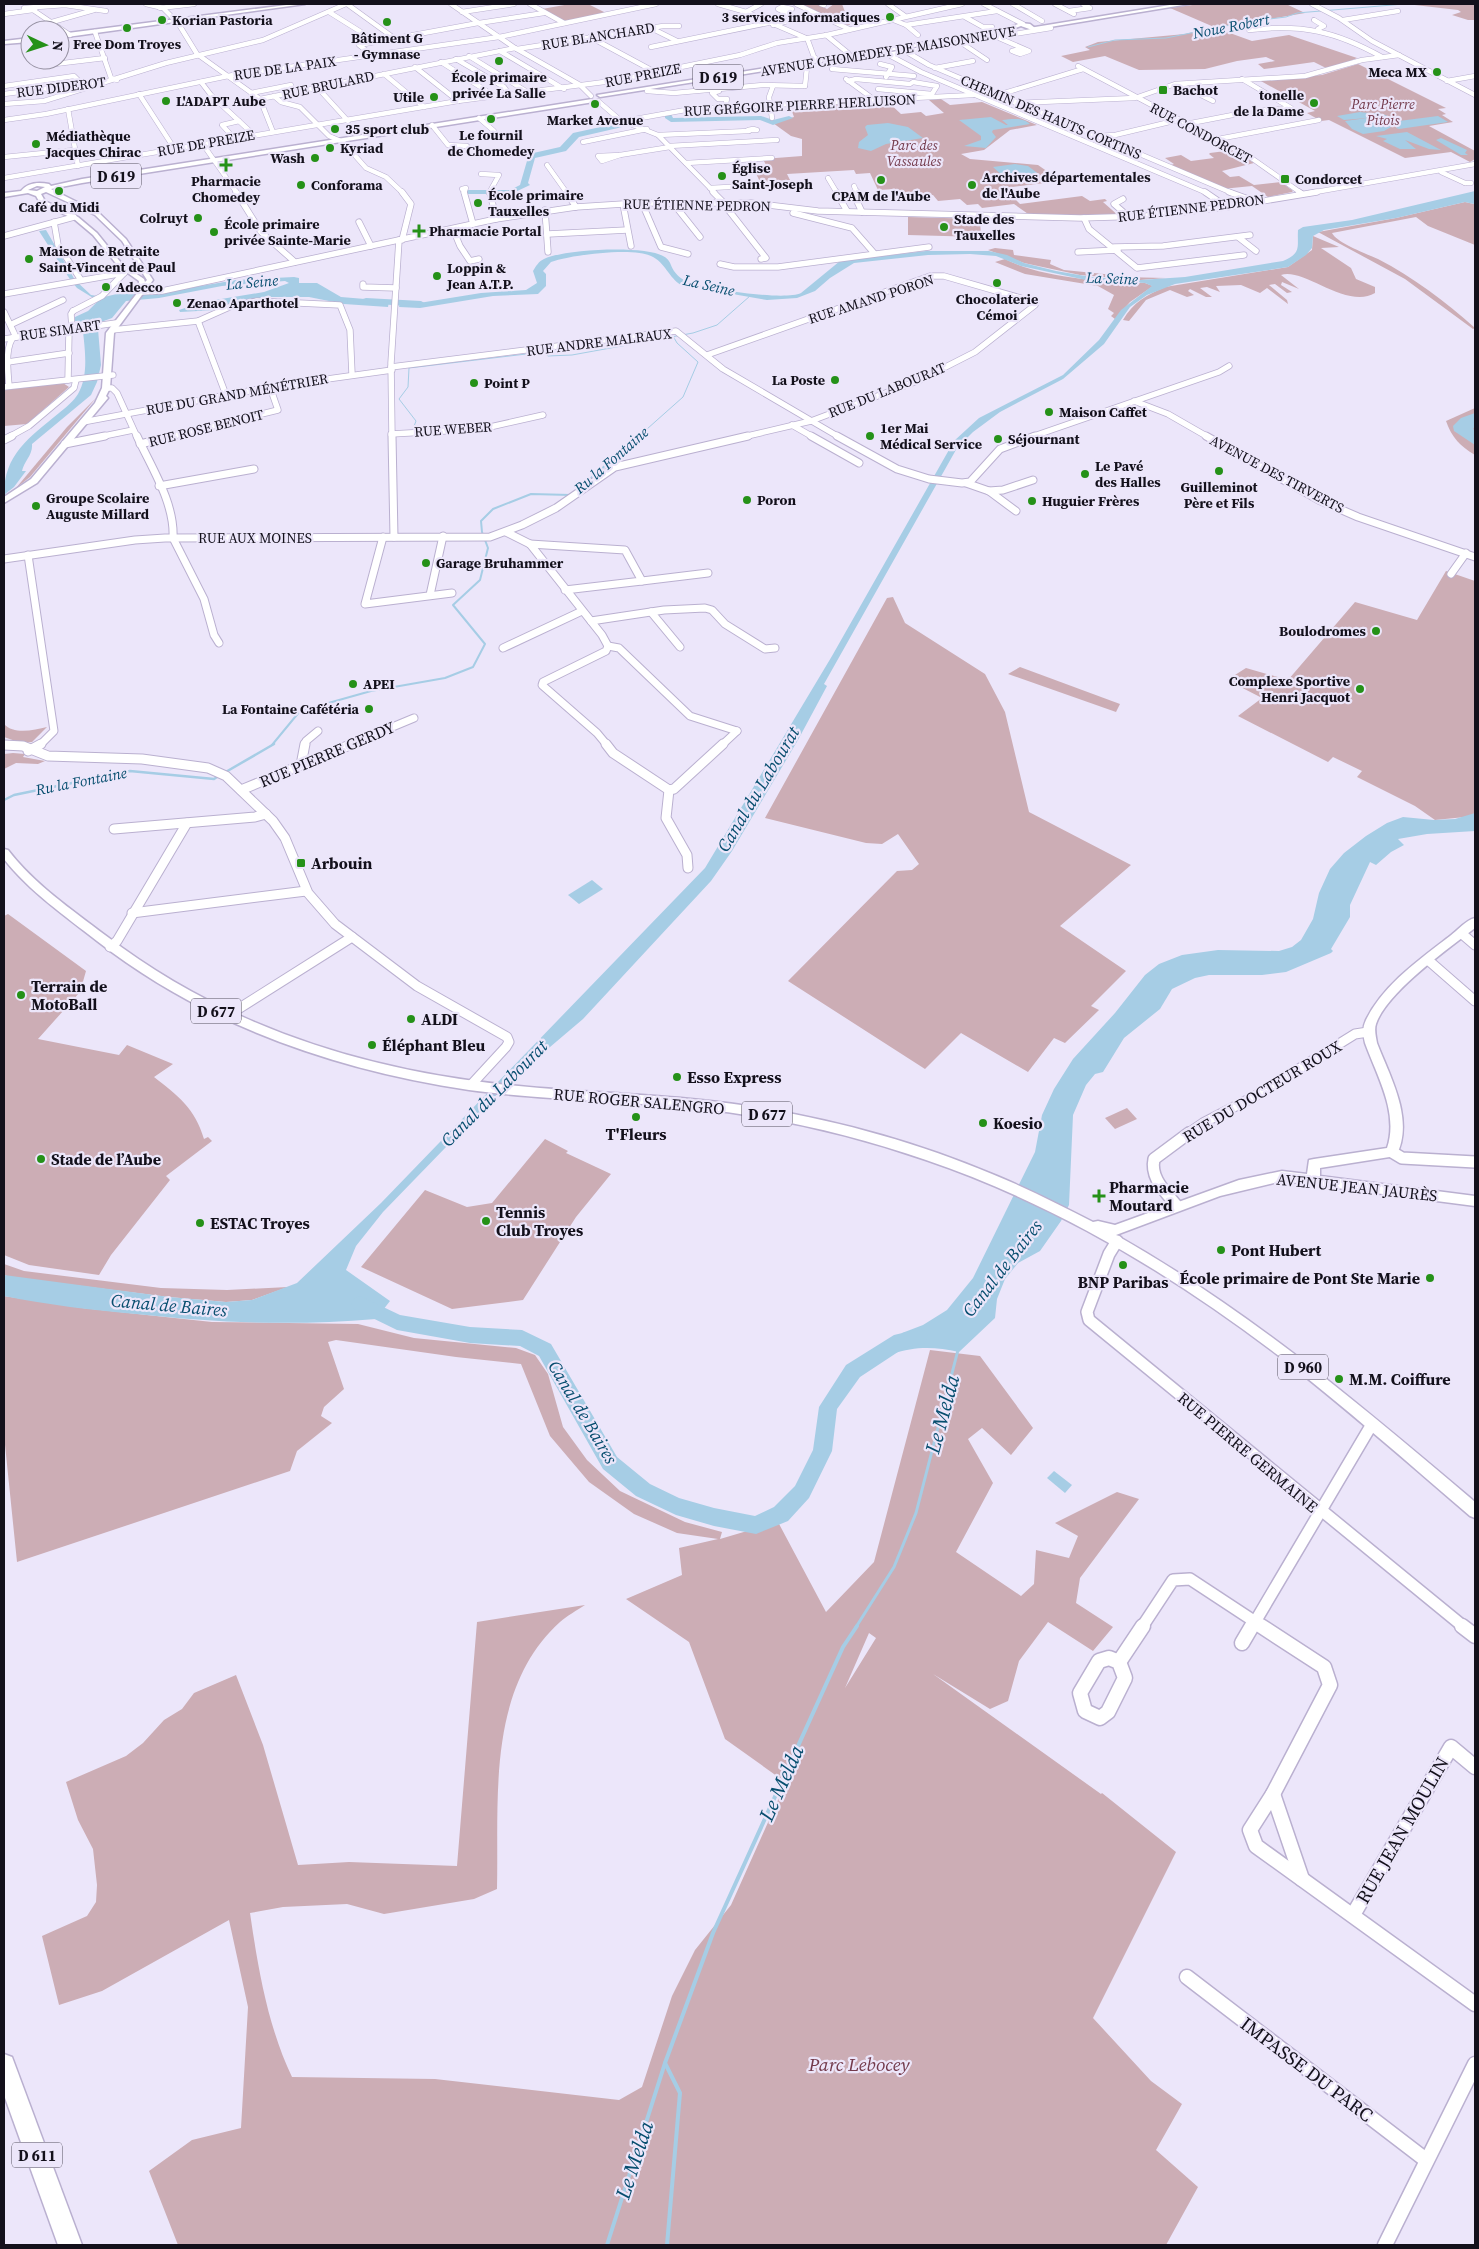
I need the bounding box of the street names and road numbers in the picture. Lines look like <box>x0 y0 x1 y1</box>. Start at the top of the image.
street label: RUE BLANCHARD <box>540 17 656 55</box>
street label: AVENUE CHOMEDEY DE MAISONNEUVE <box>759 21 1017 81</box>
street label: RUE DE LA PAIX <box>233 51 337 85</box>
street label: RUE PREIZE <box>603 58 683 92</box>
road number: D 619 <box>693 64 743 90</box>
street label: RUE BRULARD <box>280 65 376 105</box>
street label: CHEMIN DES HAUTS CORTINS <box>958 70 1144 164</box>
street label: RUE DIDEROT <box>15 72 107 102</box>
street label: RUE GRÉGOIRE PIERRE HERLUISON <box>683 89 917 121</box>
street label: RUE CONDORCET <box>1146 98 1256 169</box>
street label: RUE DE PREIZE <box>156 125 256 161</box>
road number: D 619 <box>91 164 141 188</box>
street label: RUE ÉTIENNE PEDRON <box>1116 189 1266 227</box>
street label: RUE ÉTIENNE PEDRON <box>623 194 771 216</box>
street label: RUE AMAND PORON <box>806 269 936 329</box>
street label: RUE SIMART <box>18 314 102 346</box>
street label: RUE ANDRE MALRAUX <box>525 323 673 361</box>
street label: RUE DU LABOURAT <box>825 357 949 423</box>
street label: RUE DU GRAND MÉNÉTRIER <box>144 368 330 420</box>
street label: RUE ROSE BENOIT <box>146 404 266 452</box>
street label: RUE WEBER <box>413 416 493 442</box>
street label: AVENUE DES TIRVERTS <box>1206 430 1348 518</box>
street label: RUE AUX MOINES <box>198 528 312 548</box>
street label: RUE PIERRE GERDY <box>256 716 398 792</box>
road number: D 677 <box>191 998 241 1024</box>
street label: RUE DU DOCTEUR ROUX <box>1179 1034 1346 1147</box>
street label: RUE ROGER SALENGRO <box>553 1083 725 1119</box>
road number: D 677 <box>742 1102 792 1126</box>
street label: AVENUE JEAN JAURÈS <box>1276 1168 1438 1206</box>
road number: D 960 <box>1278 1354 1328 1380</box>
street label: RUE PIERRE GERMAINE <box>1173 1387 1323 1517</box>
street label: RUE JEAN MOULIN <box>1349 1752 1455 1908</box>
street label: IMPASSE DU PARC <box>1235 2011 1379 2127</box>
road number: D 611 <box>12 2142 62 2168</box>

